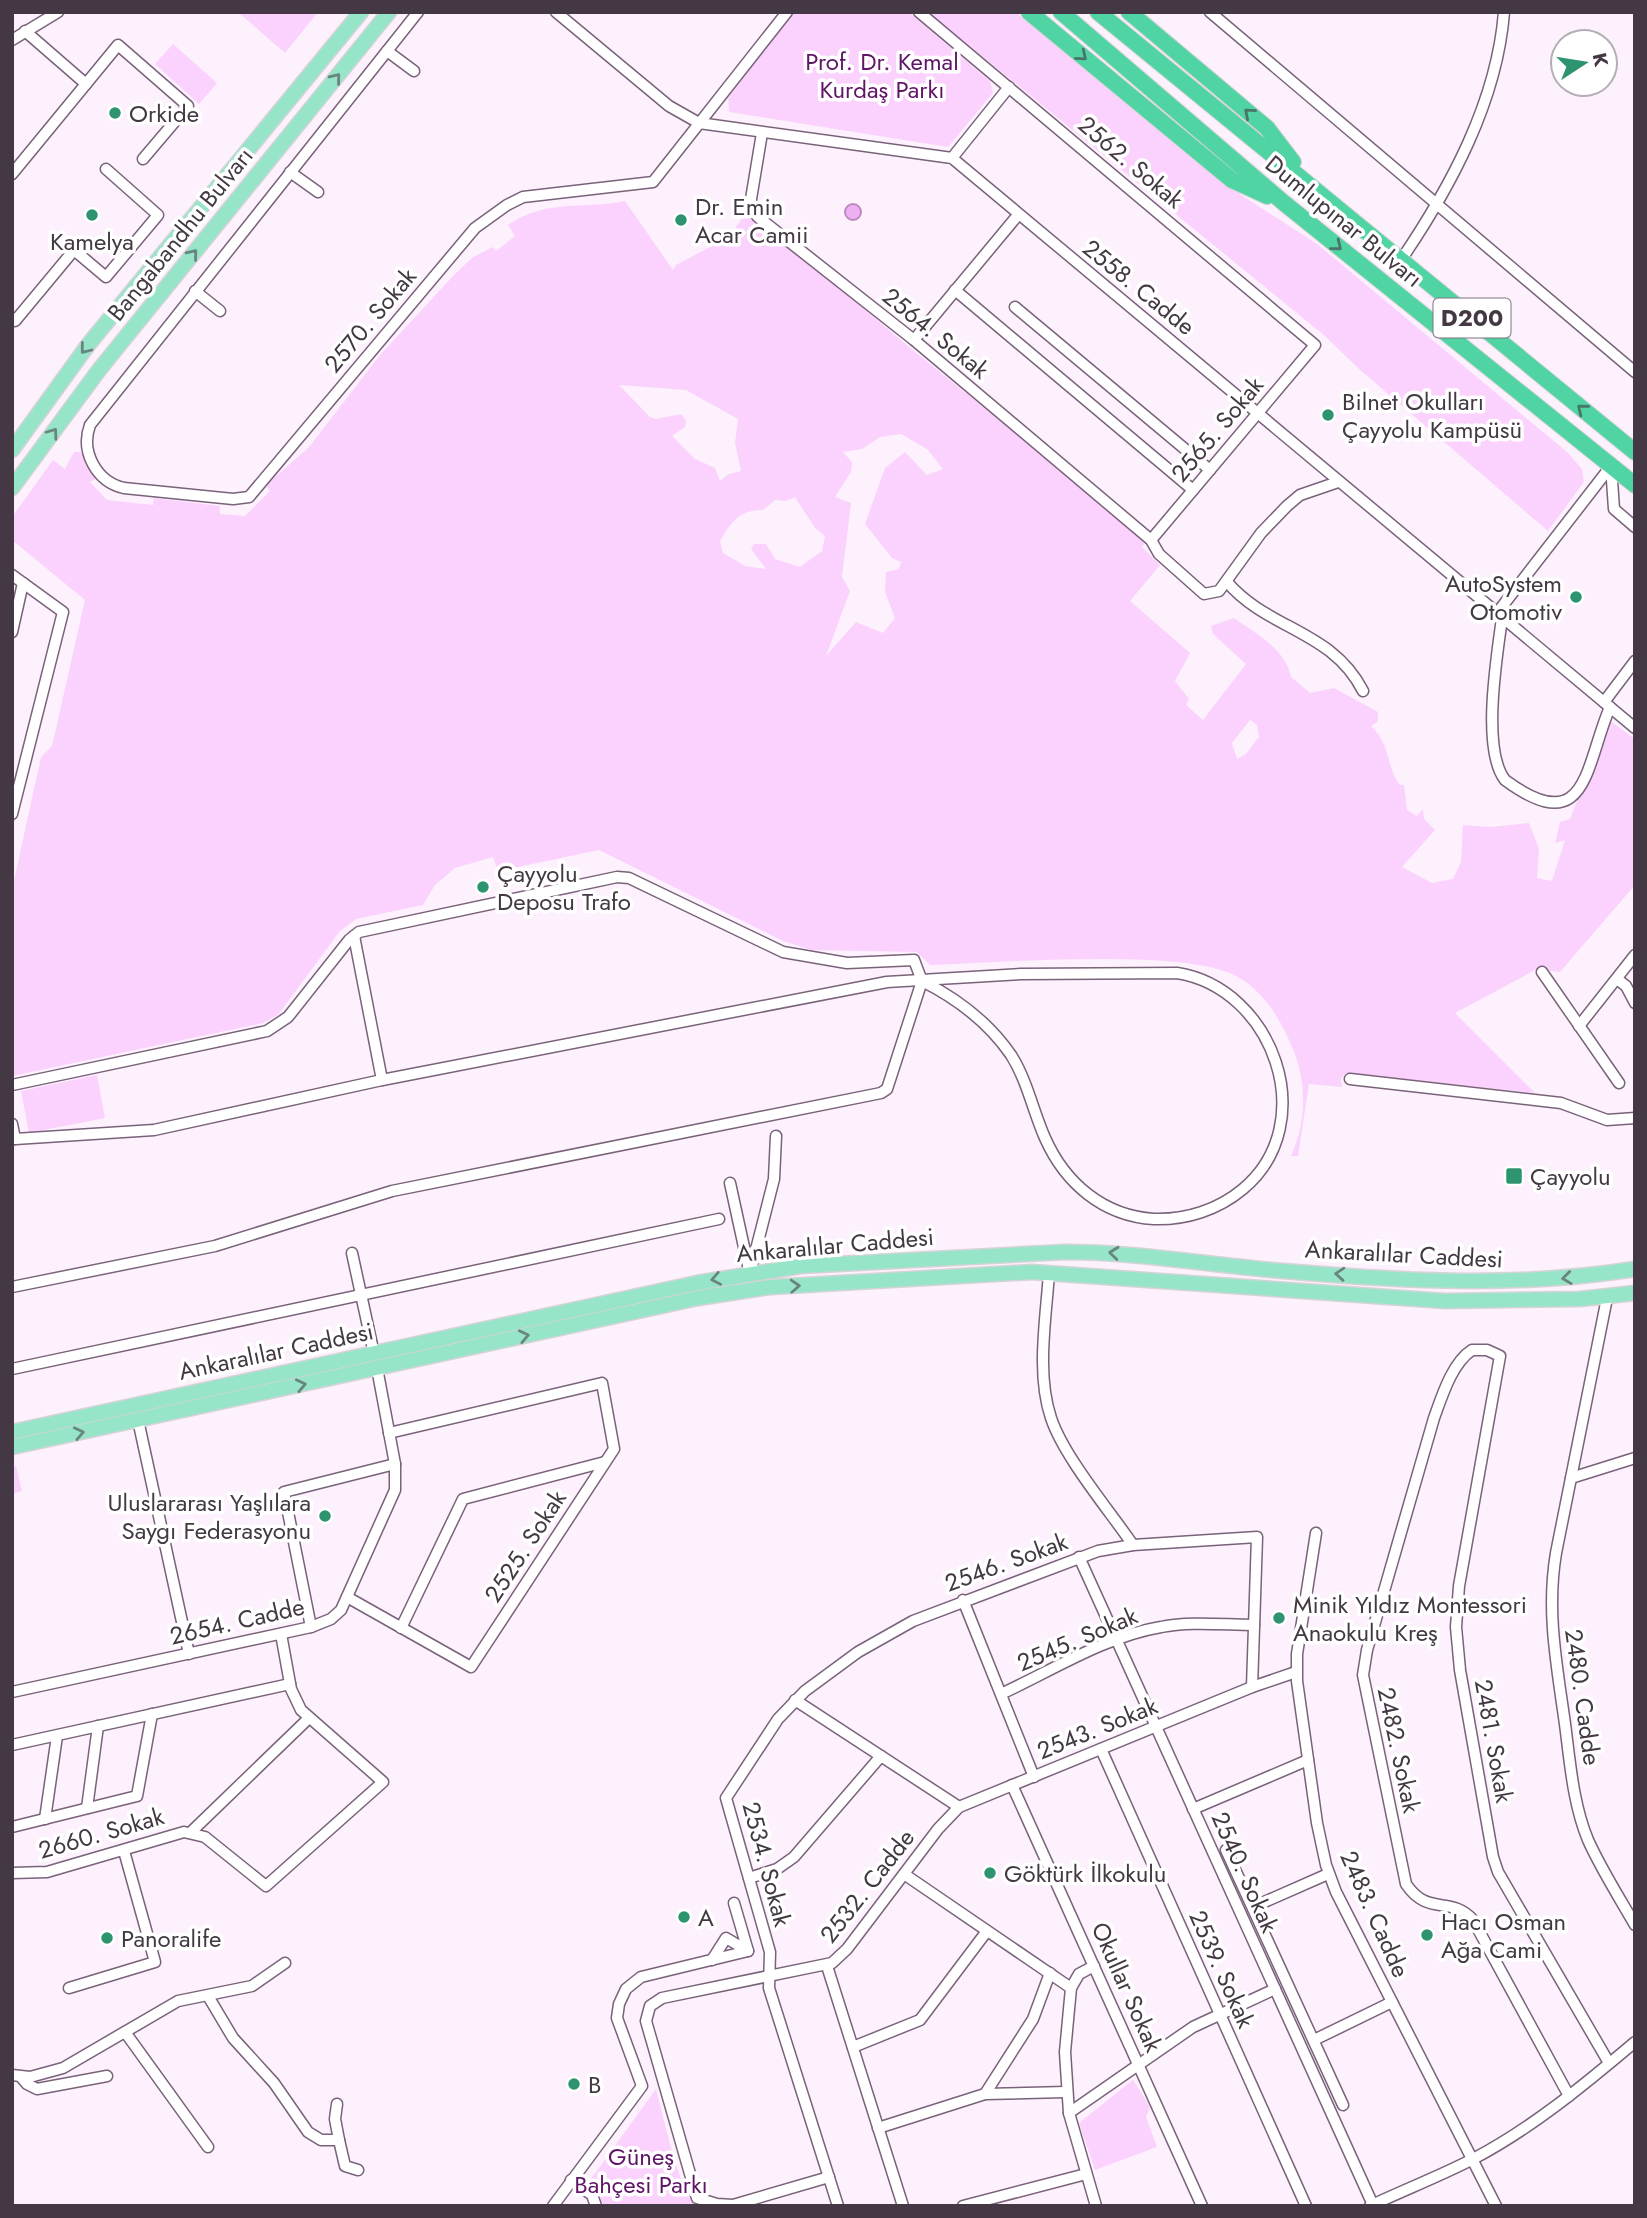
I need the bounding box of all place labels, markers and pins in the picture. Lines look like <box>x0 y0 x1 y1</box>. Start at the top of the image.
place label: Orkide <box>129 96 199 131</box>
marker: Orkide <box>107 105 123 121</box>
place label: Dr. Emin Acar Camii <box>695 189 808 252</box>
marker: Kamelya <box>84 207 100 223</box>
marker: Dr. Emin Acar Camii <box>673 212 689 228</box>
place label: Kamelya <box>50 224 134 259</box>
place label: Bilnet Okulları Çayyolu Kampüsü <box>1342 384 1522 447</box>
marker: Bilnet Okulları Çayyolu Kampüsü <box>1320 407 1336 423</box>
place label: AutoSystem Otomotiv <box>1445 566 1562 629</box>
marker: AutoSystem Otomotiv <box>1568 589 1584 605</box>
place label: Çayyolu Deposu Trafo <box>497 856 631 919</box>
marker: Çayyolu Deposu Trafo <box>475 879 491 895</box>
place label: Çayyolu <box>1530 1159 1611 1194</box>
marker: Çayyolu <box>1504 1166 1524 1186</box>
place label: Uluslararası Yaşlılara Saygı Federasyonu <box>108 1485 311 1548</box>
marker: Uluslararası Yaşlılara Saygı Federasyonu <box>317 1508 333 1524</box>
place label: Minik Yıldız Montessori Anaokulu Kreş <box>1293 1587 1527 1650</box>
marker: Minik Yıldız Montessori Anaokulu Kreş <box>1271 1610 1287 1626</box>
place label: Göktürk İlkokulu <box>1004 1856 1166 1891</box>
marker: Göktürk İlkokulu <box>982 1865 998 1881</box>
place label: A <box>698 1900 714 1935</box>
place label: Hacı Osman Ağa Cami <box>1441 1904 1566 1967</box>
marker: A <box>676 1909 692 1925</box>
place label: Panoralife <box>121 1921 221 1956</box>
marker: Hacı Osman Ağa Cami <box>1419 1927 1435 1943</box>
marker: Panoralife <box>99 1930 115 1946</box>
place label: B <box>588 2067 601 2102</box>
marker: B <box>566 2076 582 2092</box>

